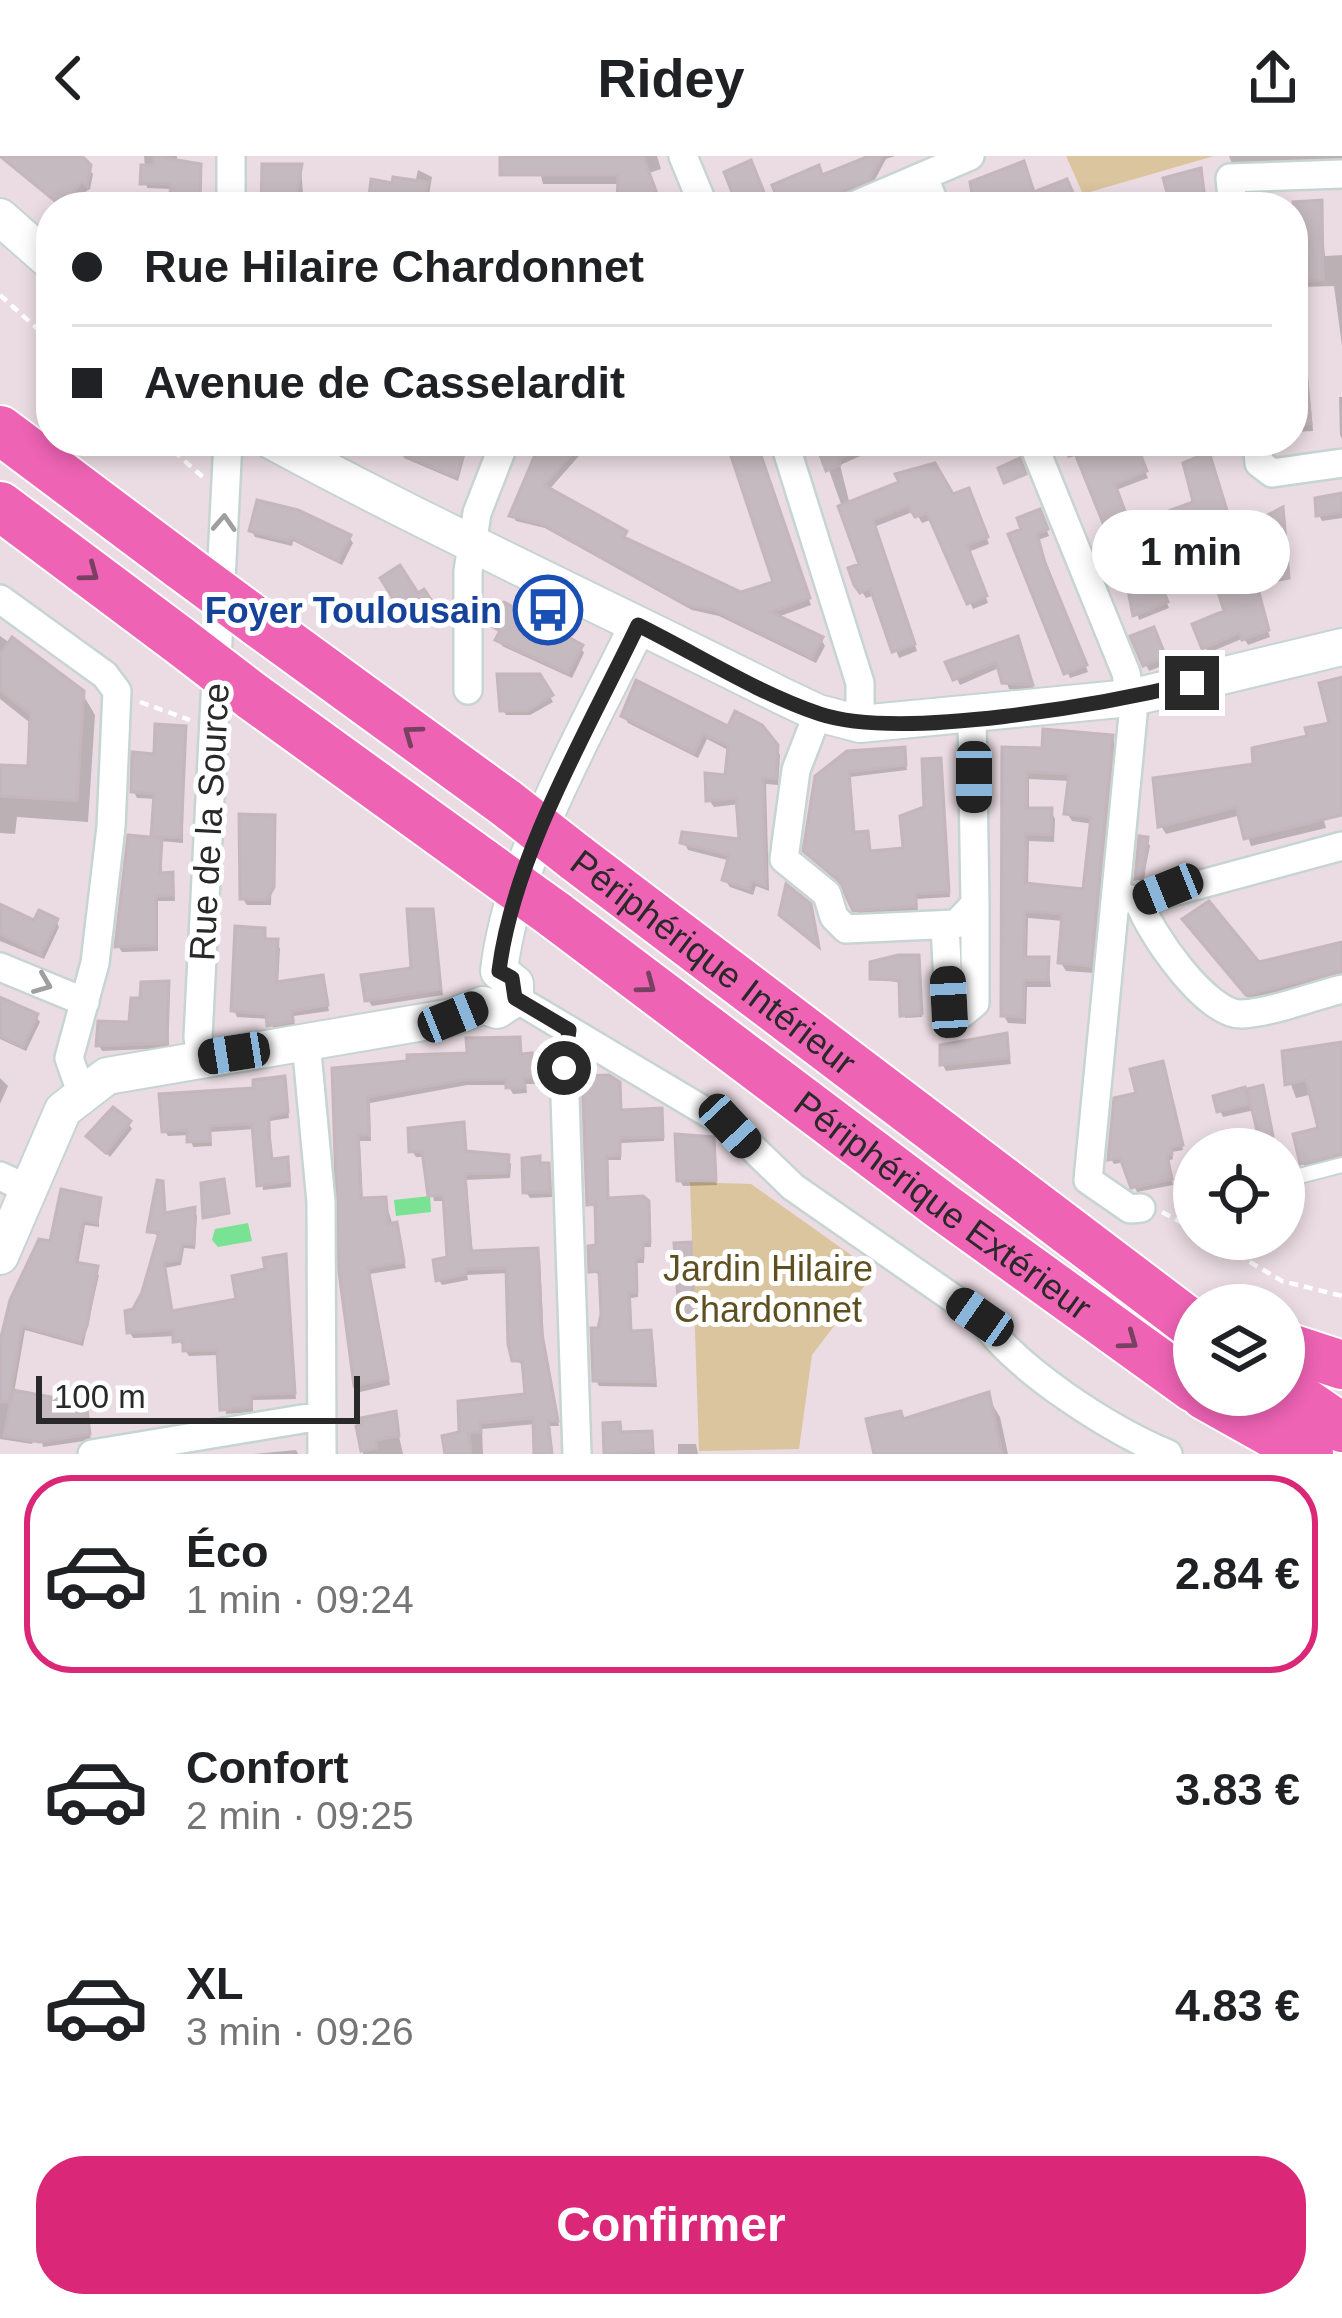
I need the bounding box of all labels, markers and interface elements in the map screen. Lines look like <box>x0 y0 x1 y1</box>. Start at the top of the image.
icon: back <box>36 45 102 111</box>
icon: share <box>1240 45 1306 111</box>
text: Ridey <box>597 48 745 108</box>
text: Rue Hilaire Chardonnet <box>144 241 644 292</box>
text: Avenue de Casselardit <box>144 357 625 408</box>
callout: 1 min <box>1093 509 1291 593</box>
one-way arrow <box>211 513 237 532</box>
text: 1 min <box>1140 530 1242 573</box>
one-way arrow <box>77 559 98 581</box>
bus stop icon: Foyer Toulousain <box>513 575 583 645</box>
place label: Foyer Toulousain <box>205 590 502 631</box>
route end <box>1165 656 1219 710</box>
street label: Rue de la Source <box>181 682 237 962</box>
one-way arrow <box>403 726 425 748</box>
car <box>956 741 992 813</box>
street label: Périphérique Intérieur <box>563 841 864 1083</box>
car <box>1128 859 1208 919</box>
car <box>929 965 969 1039</box>
one-way arrow <box>31 970 52 994</box>
one-way arrow <box>633 971 655 992</box>
car <box>413 987 493 1047</box>
car <box>196 1030 272 1076</box>
route start <box>537 1041 591 1095</box>
street label: Périphérique Extérieur <box>787 1082 1100 1328</box>
car <box>692 1087 768 1165</box>
map controls <box>1173 1128 1305 1416</box>
button: locate <box>1173 1128 1305 1260</box>
park label: Jardin Hilaire Chardonnet <box>663 1248 873 1330</box>
car <box>940 1282 1020 1352</box>
button: layers <box>1173 1284 1305 1416</box>
one-way arrow <box>1116 1327 1138 1349</box>
scale bar <box>36 1370 360 1423</box>
text: 100 m <box>54 1378 146 1415</box>
icon: car <box>42 1520 150 1628</box>
text: Éco <box>186 1526 269 1577</box>
text: 2.84 € <box>1175 1548 1300 1599</box>
text: 1 min · 09:24 <box>186 1578 414 1621</box>
icon: car <box>42 1736 150 1844</box>
text: Confort <box>186 1742 348 1793</box>
text: 3.83 € <box>1175 1764 1300 1815</box>
text: 2 min · 09:25 <box>186 1794 414 1837</box>
icon: car <box>42 1952 150 2060</box>
text: XL <box>186 1958 244 2009</box>
text: 4.83 € <box>1175 1980 1300 2031</box>
text: 3 min · 09:26 <box>186 2010 414 2053</box>
button: Confirmer <box>36 2156 1306 2294</box>

